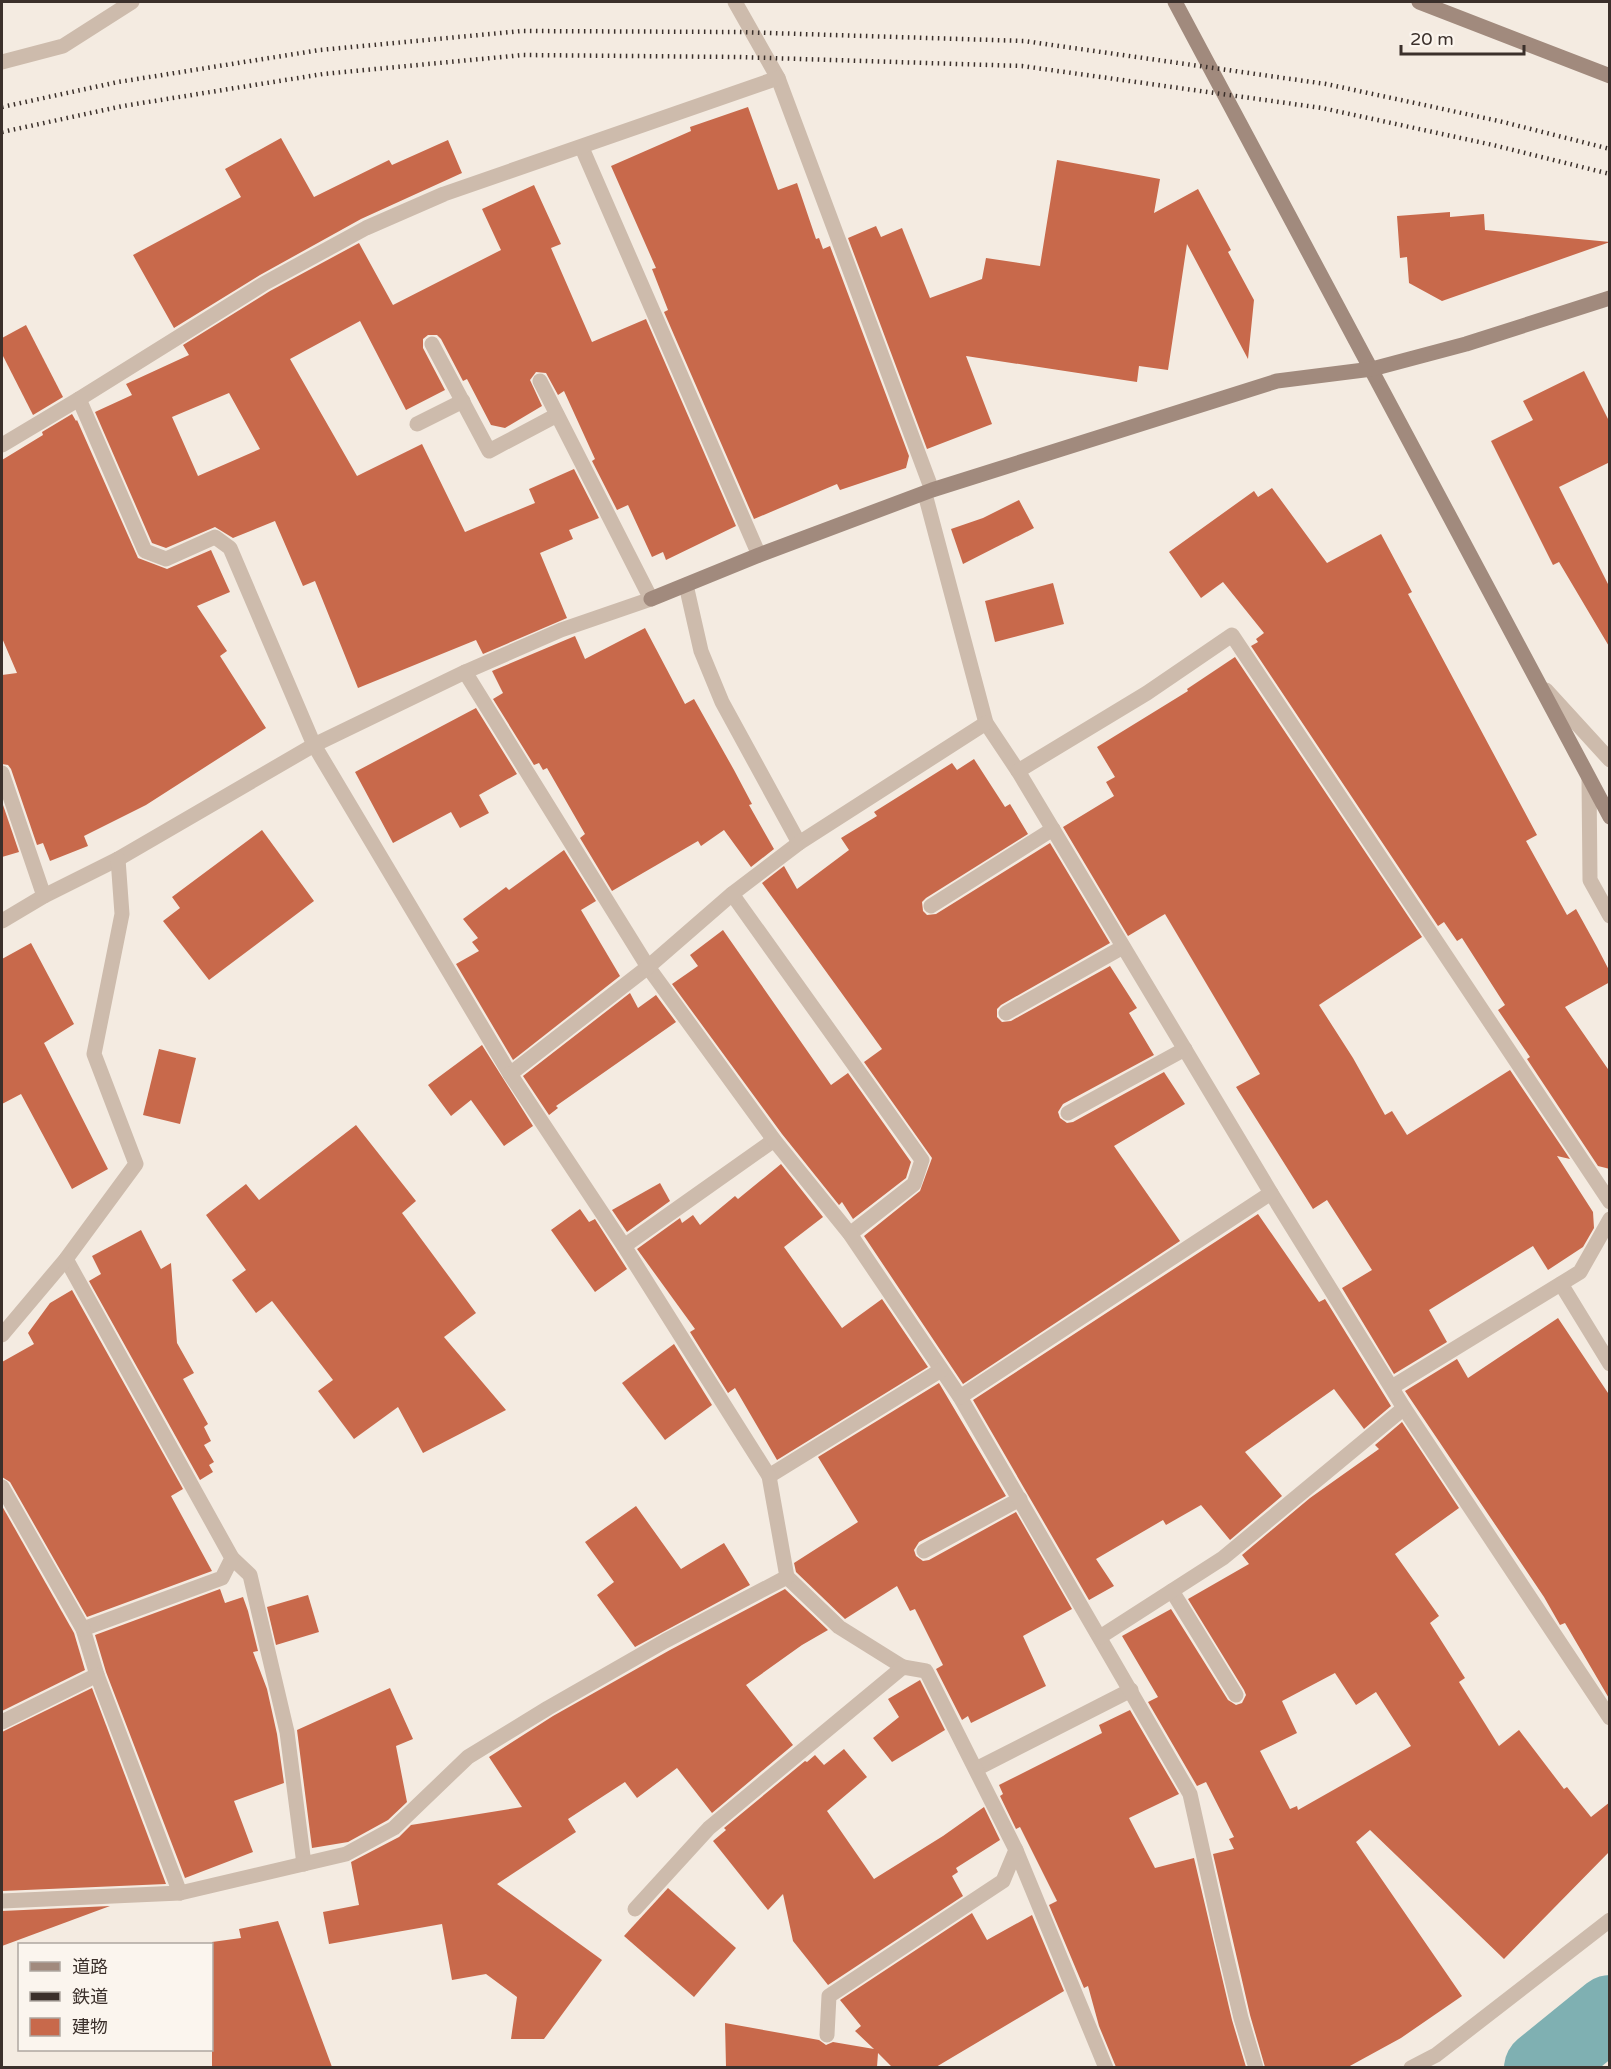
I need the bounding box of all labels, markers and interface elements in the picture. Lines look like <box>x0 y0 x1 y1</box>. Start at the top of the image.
scale bar <box>1401 18 1524 56</box>
text: 20 m <box>1410 28 1454 50</box>
legend <box>18 1943 213 2051</box>
text: 道路 <box>72 1956 108 1978</box>
text: 鉄道 <box>72 1986 108 2008</box>
text: 建物 <box>72 2016 108 2038</box>

